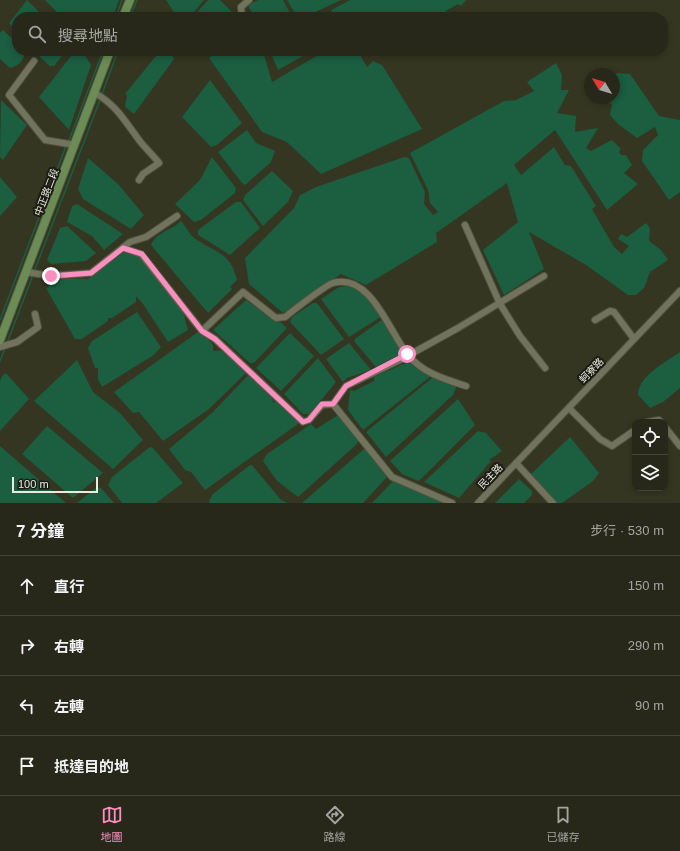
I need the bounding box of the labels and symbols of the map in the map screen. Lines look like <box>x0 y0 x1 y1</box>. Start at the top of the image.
north arrow <box>584 68 620 104</box>
street label: 中正路二段 <box>32 167 61 217</box>
route end <box>42 267 60 285</box>
route start <box>398 345 416 363</box>
street label: 蚵寮路 <box>577 356 606 385</box>
street label: 民主路 <box>476 462 505 491</box>
scale bar <box>12 475 98 494</box>

